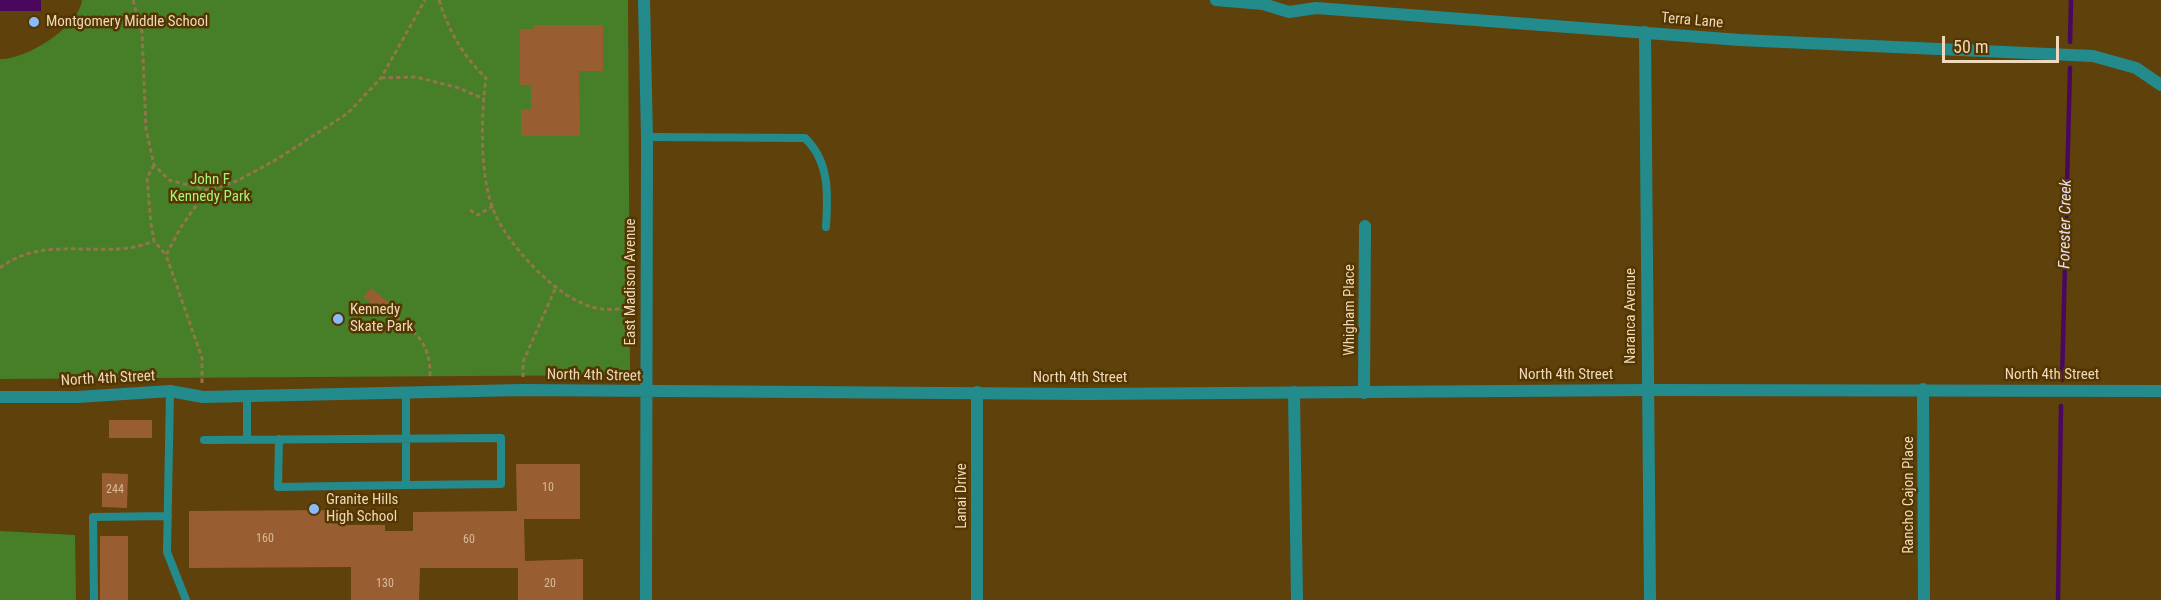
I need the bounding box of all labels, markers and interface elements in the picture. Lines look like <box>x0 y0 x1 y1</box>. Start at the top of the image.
street label: Terra Lane <box>1660 9 1724 33</box>
place label: Montgomery Middle School <box>46 13 208 31</box>
marker: Montgomery Middle School <box>27 15 41 29</box>
scale bar <box>1945 24 2062 62</box>
text: 50 m <box>1953 36 1988 57</box>
park label: John F Kennedy Park <box>170 171 250 206</box>
water label: Forester Creek <box>2056 179 2076 269</box>
street label: East Madison Avenue <box>622 218 640 346</box>
street label: Whigham Place <box>1341 264 1359 356</box>
street label: Naranca Avenue <box>1622 268 1640 364</box>
place label: Kennedy Skate Park <box>350 301 413 336</box>
marker: Kennedy Skate Park <box>331 312 345 326</box>
street label: North 4th Street <box>547 366 641 386</box>
street label: North 4th Street <box>1519 366 1613 384</box>
street label: North 4th Street <box>2005 366 2099 384</box>
street label: North 4th Street <box>60 368 156 390</box>
street label: North 4th Street <box>1033 369 1127 387</box>
street label: Rancho Cajon Place <box>1900 436 1918 554</box>
street label: Lanai Drive <box>953 463 971 529</box>
house number: 10 <box>542 481 554 495</box>
house number: 244 <box>106 483 124 497</box>
place label: Granite Hills High School <box>326 491 398 526</box>
marker: Granite Hills High School <box>307 502 321 516</box>
house number: 160 <box>256 532 274 546</box>
house number: 60 <box>463 533 475 547</box>
house number: 130 <box>376 577 394 591</box>
house number: 20 <box>544 577 556 591</box>

